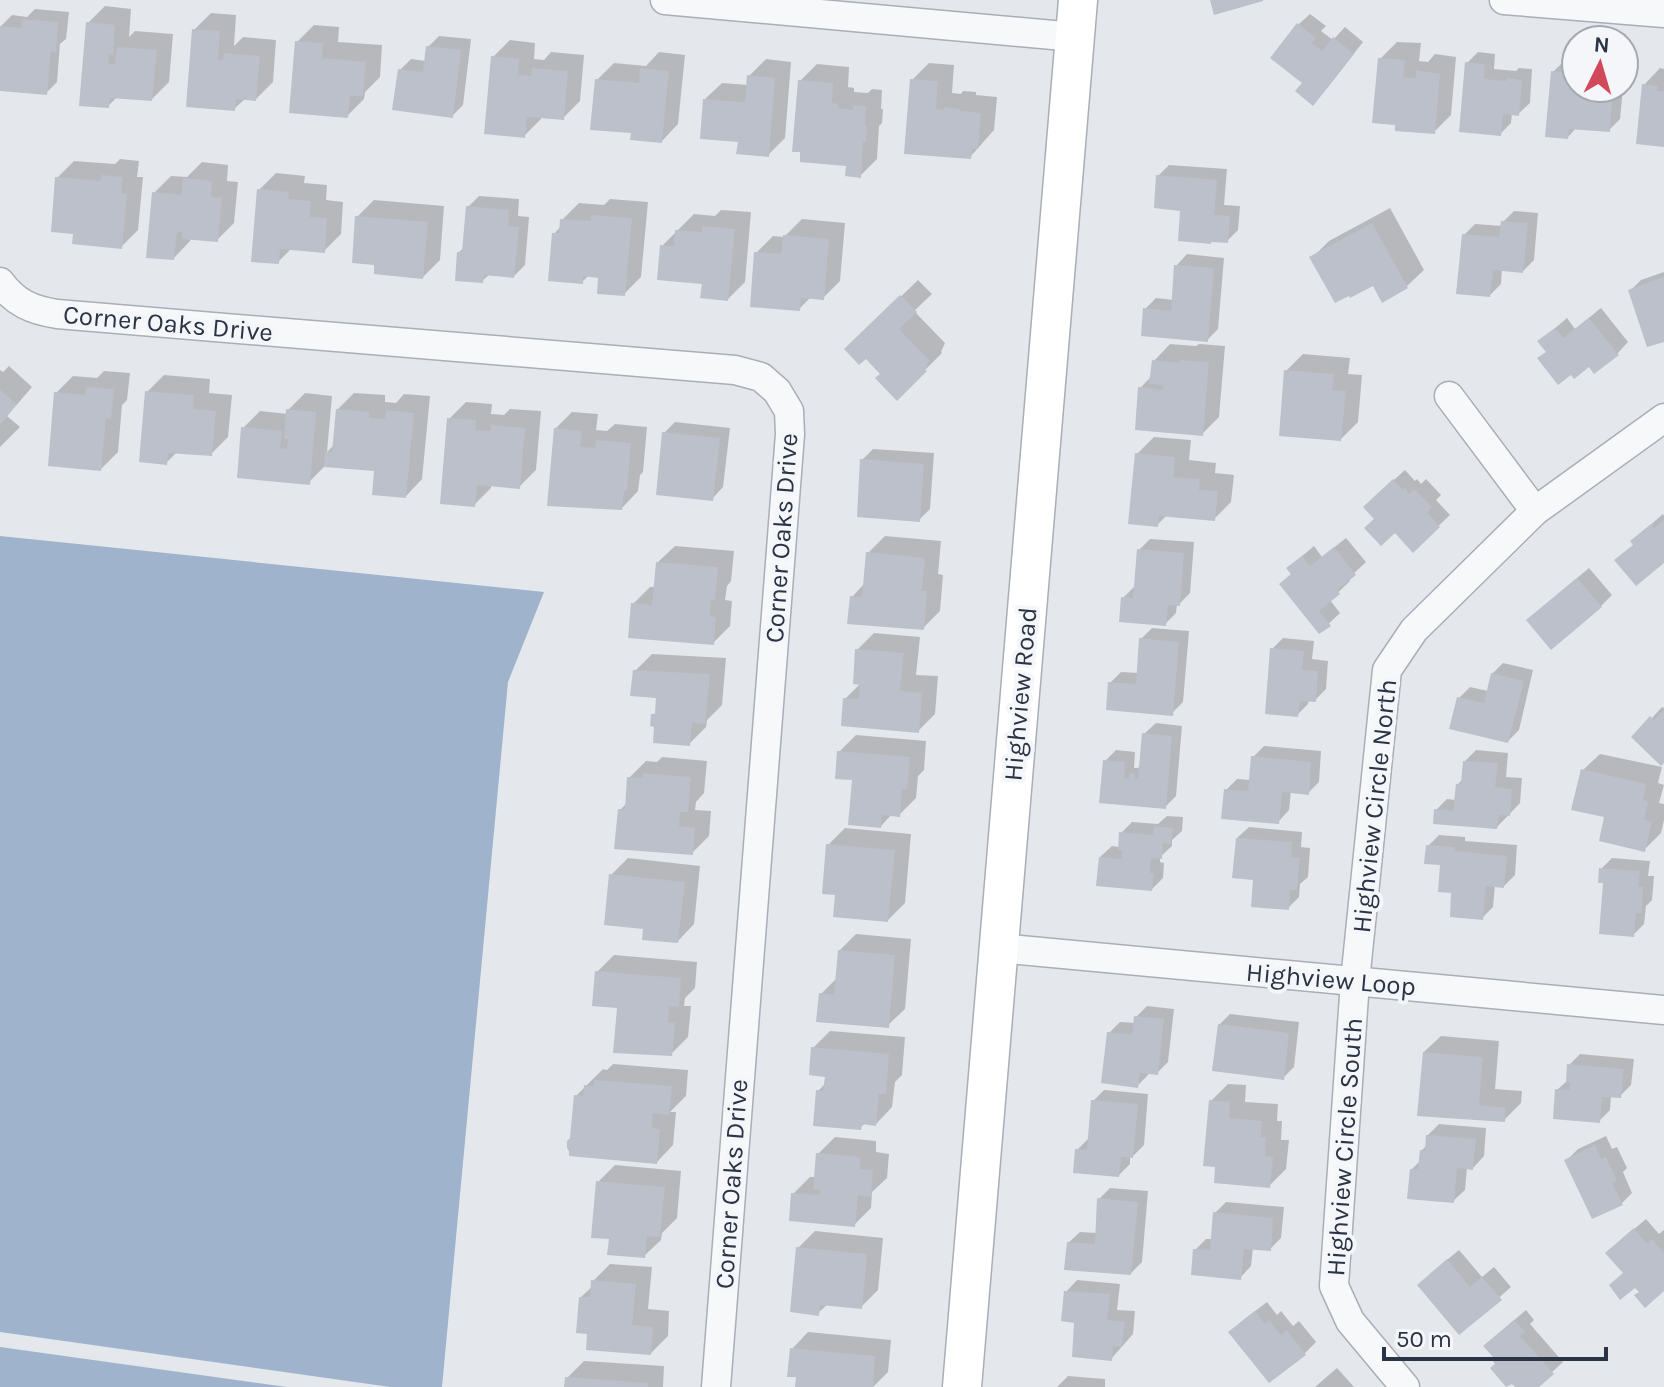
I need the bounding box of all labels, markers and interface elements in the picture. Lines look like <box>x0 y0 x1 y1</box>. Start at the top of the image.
north arrow <box>1560 24 1640 104</box>
text: N <box>1593 31 1611 59</box>
street label: Corner Oaks Drive <box>62 299 274 348</box>
street label: Corner Oaks Drive <box>759 432 804 644</box>
street label: Highview Road <box>997 606 1044 782</box>
street label: Highview Circle North <box>1346 678 1403 934</box>
street label: Highview Loop <box>1245 957 1417 1002</box>
street label: Highview Circle South <box>1320 1017 1369 1277</box>
street label: Corner Oaks Drive <box>709 1078 754 1290</box>
scale bar <box>1384 1311 1606 1361</box>
text: 50 m <box>1396 1325 1452 1353</box>

